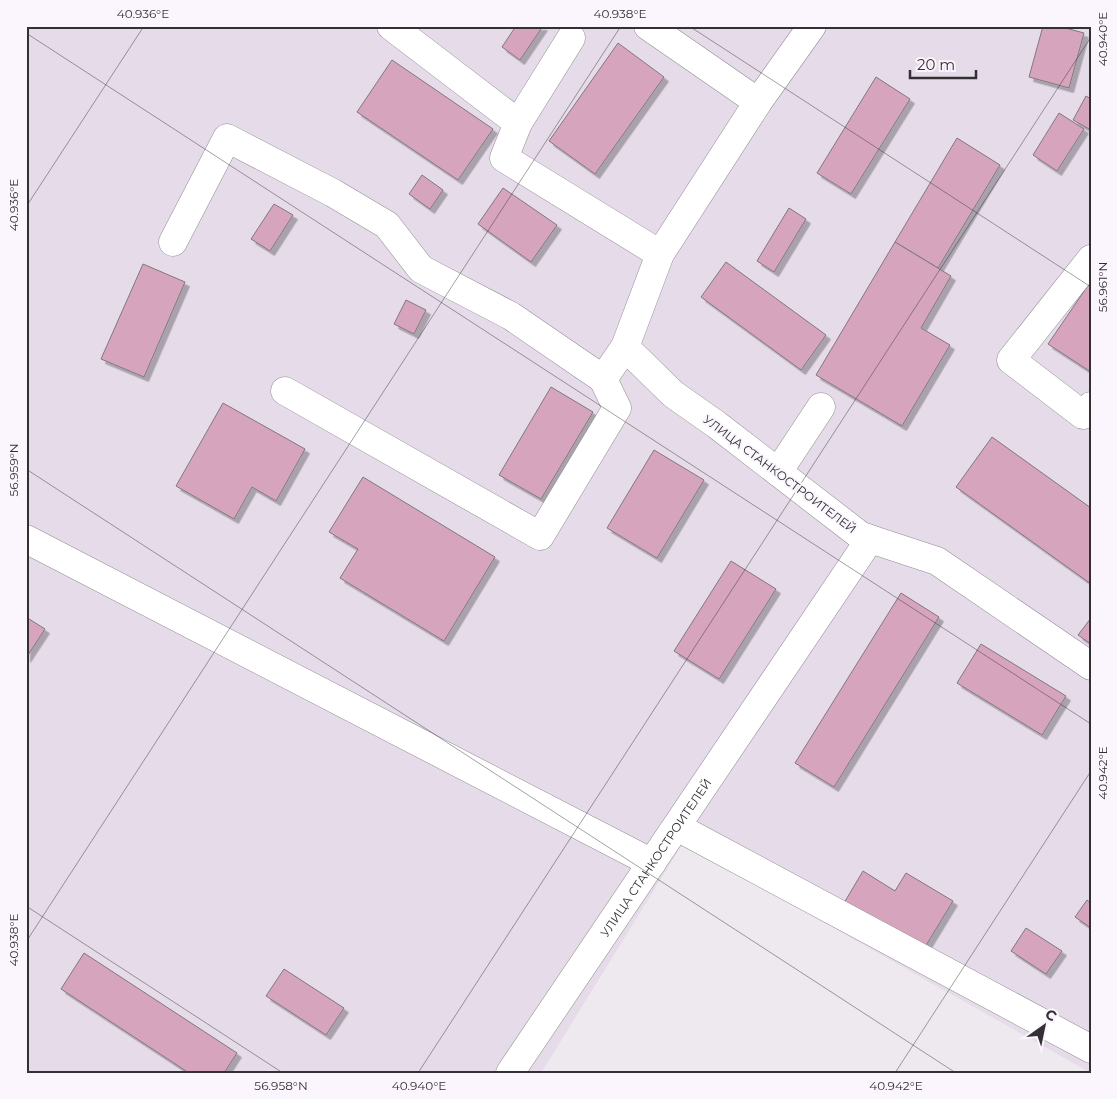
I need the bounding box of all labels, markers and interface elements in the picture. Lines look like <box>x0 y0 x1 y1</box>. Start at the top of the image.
text: 40.936°E <box>117 6 169 21</box>
text: 40.938°E <box>594 6 646 21</box>
text: 40.940°E <box>1095 12 1110 66</box>
scale bar <box>910 48 976 80</box>
text: 20 m <box>917 55 955 74</box>
text: 40.936°E <box>6 179 21 231</box>
text: 56.961°N <box>1095 262 1110 312</box>
street label: УЛИЦА СТАНКОСТРОИТЕЛЕЙ <box>701 412 859 536</box>
text: 56.959°N <box>6 444 21 496</box>
text: 40.942°E <box>1095 746 1110 800</box>
street label: УЛИЦА СТАНКОСТРОИТЕЛЕЙ <box>597 775 714 939</box>
text: 40.938°E <box>6 914 21 966</box>
north arrow <box>1020 1002 1070 1052</box>
text: С <box>1042 1005 1060 1025</box>
text: 56.958°N <box>254 1078 308 1093</box>
text: 40.940°E <box>392 1078 446 1093</box>
text: 40.942°E <box>869 1078 923 1093</box>

